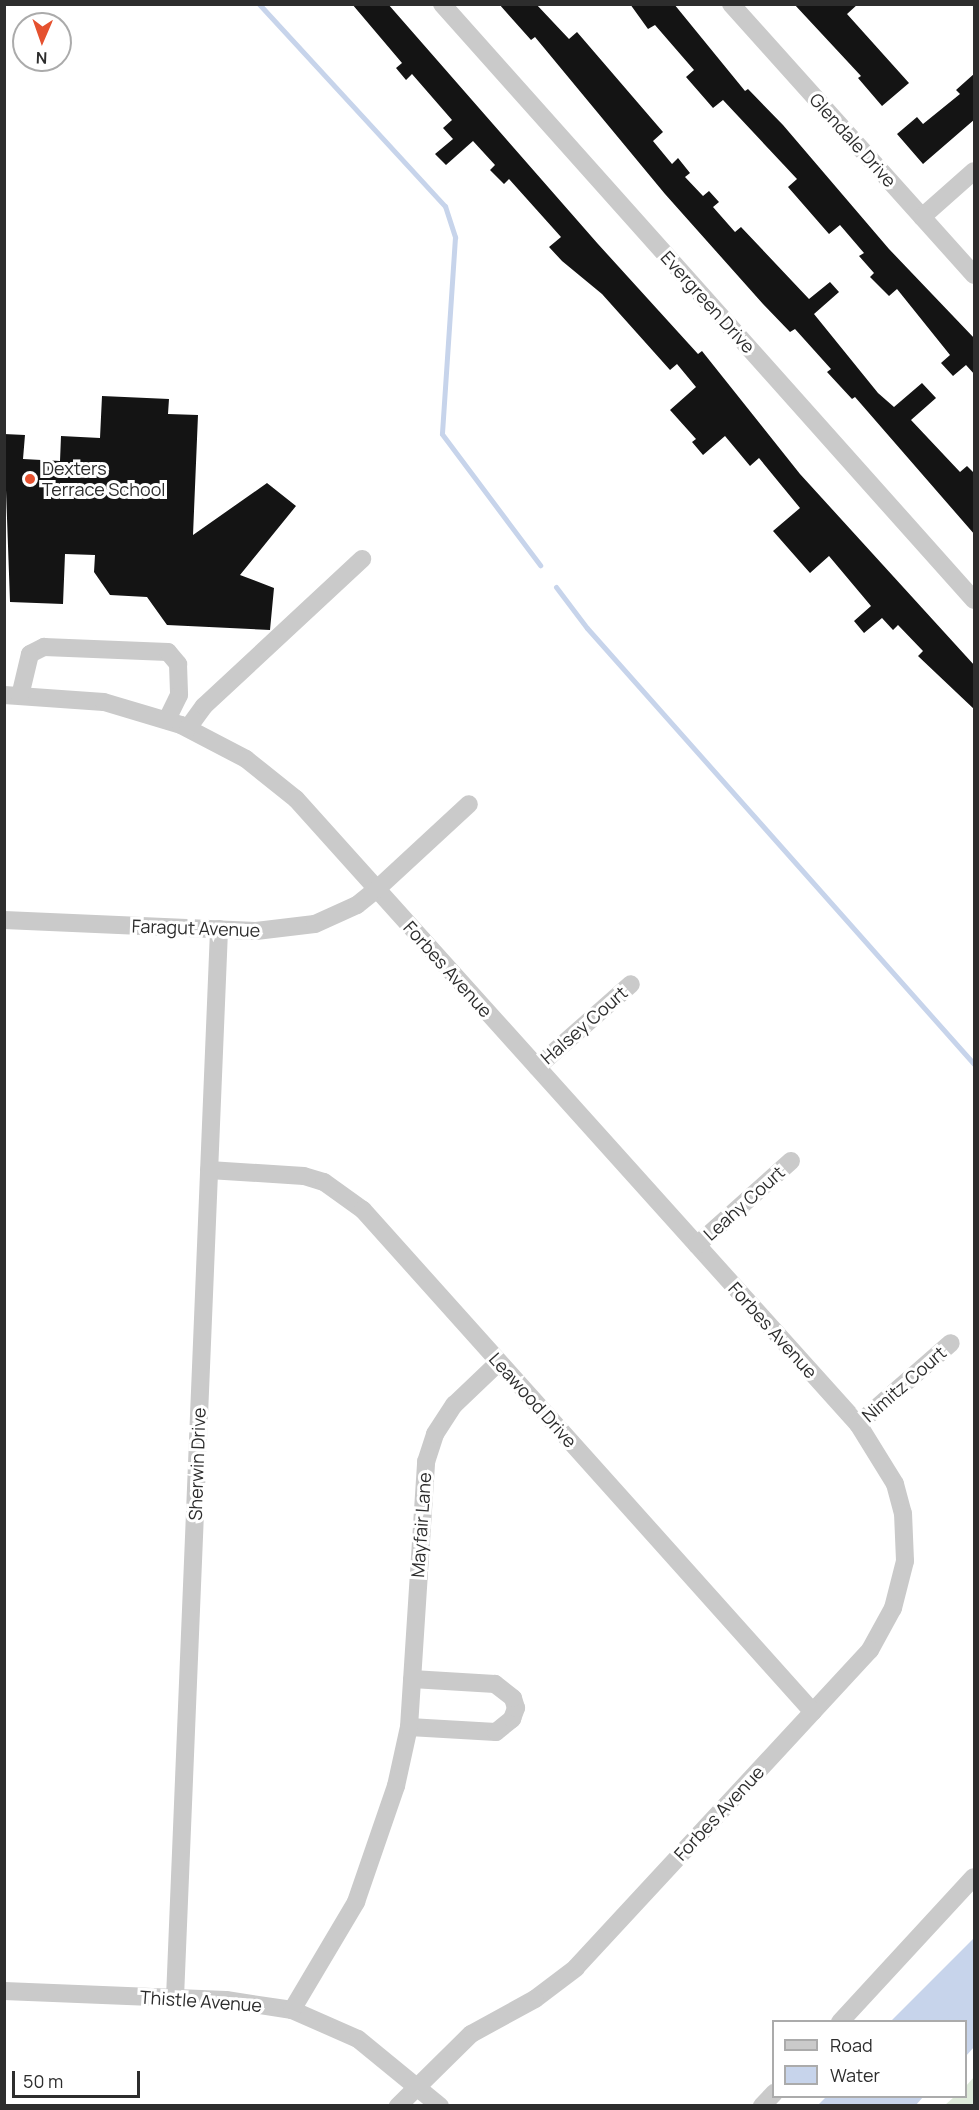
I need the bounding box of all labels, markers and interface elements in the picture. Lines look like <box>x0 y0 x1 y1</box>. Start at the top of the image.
north arrow <box>12 12 72 72</box>
text: N <box>35 47 48 69</box>
street label: Glendale Drive <box>805 89 901 191</box>
street label: Evergreen Drive <box>657 247 759 357</box>
place label: Dexters Terrace School <box>42 458 165 500</box>
marker: Dexters Terrace School <box>23 472 37 486</box>
street label: Faragut Avenue <box>131 915 261 941</box>
street label: Forbes Avenue <box>399 917 497 1021</box>
street label: Halsey Court <box>536 982 632 1068</box>
street label: Leahy Court <box>699 1161 789 1245</box>
street label: Forbes Avenue <box>724 1278 822 1382</box>
street label: Nimitz Court <box>858 1342 950 1426</box>
street label: Leawood Drive <box>485 1348 581 1452</box>
street label: Sherwin Drive <box>184 1407 210 1521</box>
street label: Mayfair Lane <box>407 1472 435 1578</box>
street label: Forbes Avenue <box>670 1761 768 1865</box>
street label: Thistle Avenue <box>139 1986 263 2016</box>
legend <box>772 2020 967 2098</box>
text: Road <box>830 2033 873 2057</box>
scale bar <box>15 2059 142 2097</box>
text: Water <box>830 2063 880 2087</box>
text: 50 m <box>23 2069 63 2093</box>

